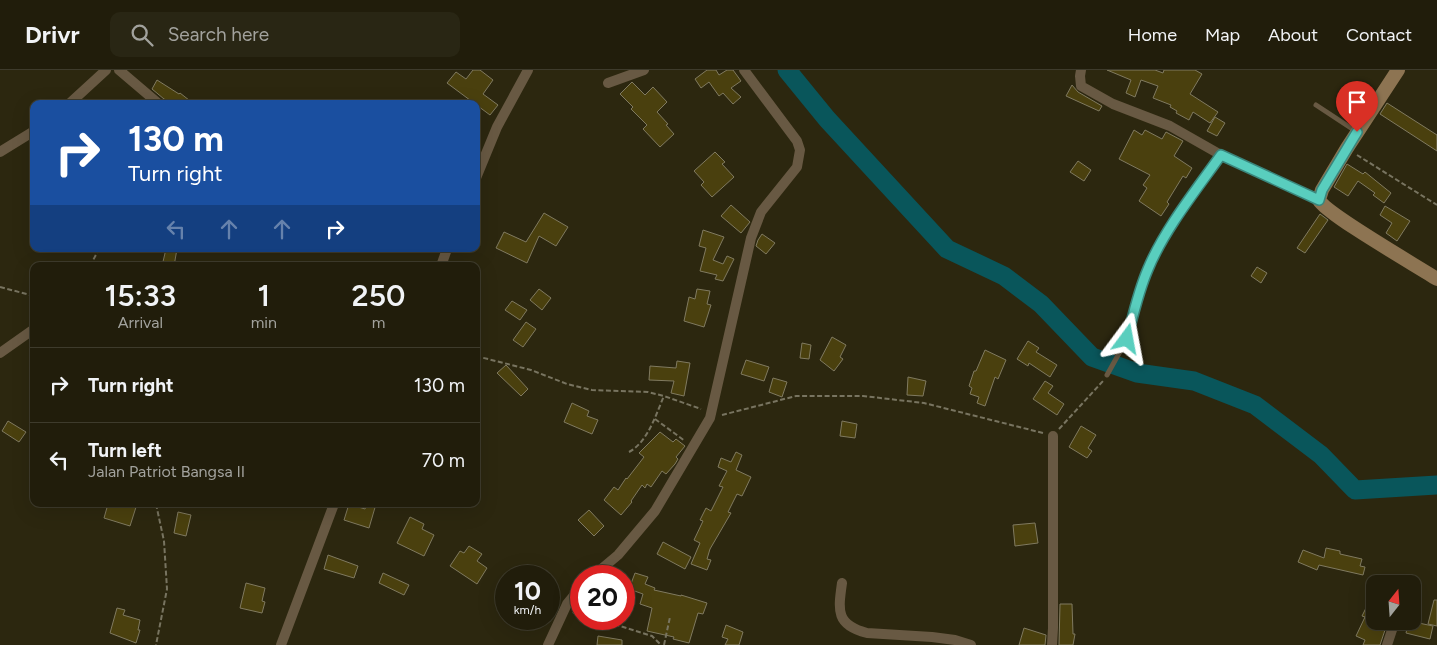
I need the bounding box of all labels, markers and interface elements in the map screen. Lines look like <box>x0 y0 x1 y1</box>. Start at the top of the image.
search box <box>110 12 460 57</box>
text: Drivr <box>25 20 80 49</box>
icon: search <box>128 21 156 49</box>
text: Search here <box>168 23 269 46</box>
text: Home <box>1128 24 1177 46</box>
text: Map <box>1205 24 1240 46</box>
text: About <box>1268 24 1318 46</box>
text: Contact <box>1346 24 1412 46</box>
pin <box>1336 81 1378 132</box>
icon: arrive <box>1343 88 1371 116</box>
text: 130 m <box>128 118 224 160</box>
icon: right <box>45 120 110 185</box>
text: Turn right <box>128 160 223 187</box>
icon: left <box>162 215 190 243</box>
icon: ahead <box>215 215 243 243</box>
icon: ahead <box>268 215 296 243</box>
icon: right <box>321 215 349 243</box>
text: 15:33 <box>105 277 176 314</box>
text: 1 <box>258 277 270 314</box>
text: 250 <box>352 277 405 314</box>
position arrow <box>1100 312 1152 364</box>
text: Arrival <box>118 313 163 332</box>
text: min <box>251 313 277 332</box>
text: m <box>372 313 385 332</box>
icon: right <box>45 371 73 399</box>
text: Turn right <box>88 374 174 397</box>
text: 130 m <box>414 374 465 397</box>
text: Turn left <box>88 439 162 462</box>
icon: left <box>45 446 73 474</box>
text: 70 m <box>422 449 465 472</box>
text: Jalan Patriot Bangsa II <box>88 462 245 481</box>
speed limit sign: 20 <box>570 565 635 630</box>
north arrow <box>1366 575 1421 630</box>
map controls <box>1366 575 1421 630</box>
text: 10 <box>514 576 541 606</box>
text: km/h <box>514 603 541 617</box>

